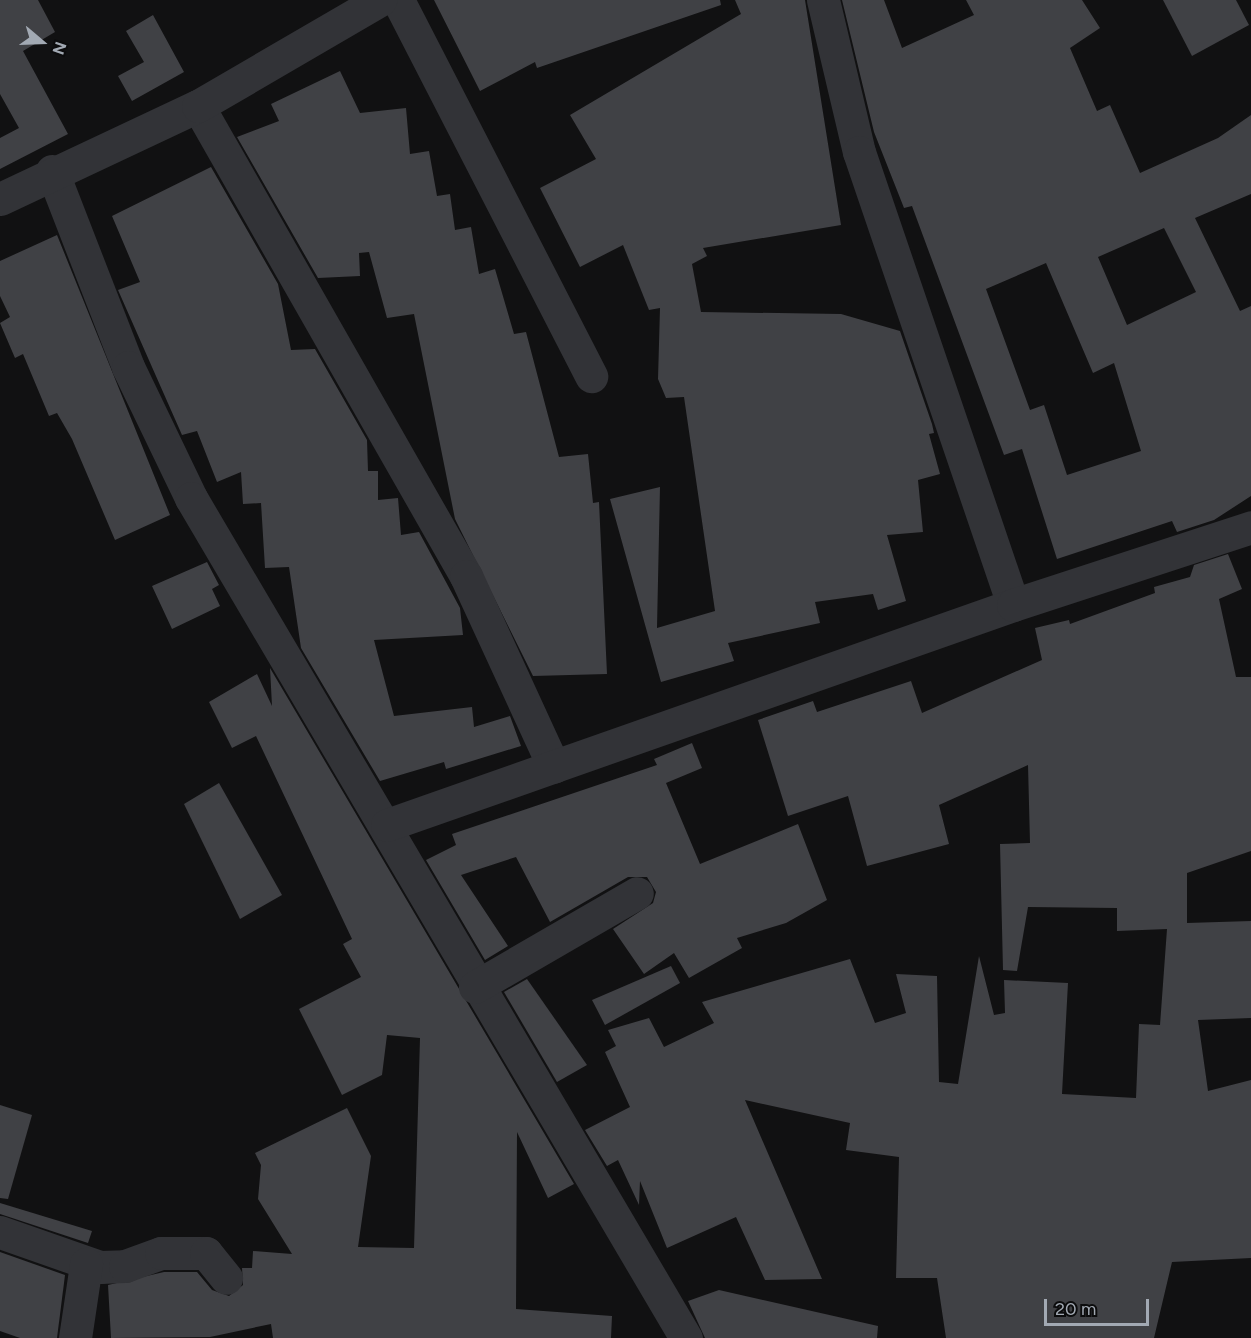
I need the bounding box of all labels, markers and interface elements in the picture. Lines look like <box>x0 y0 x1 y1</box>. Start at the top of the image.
north arrow <box>12 12 72 72</box>
text: N <box>48 39 70 57</box>
scale bar <box>1047 1287 1152 1325</box>
text: 20 m <box>1055 1298 1096 1320</box>

